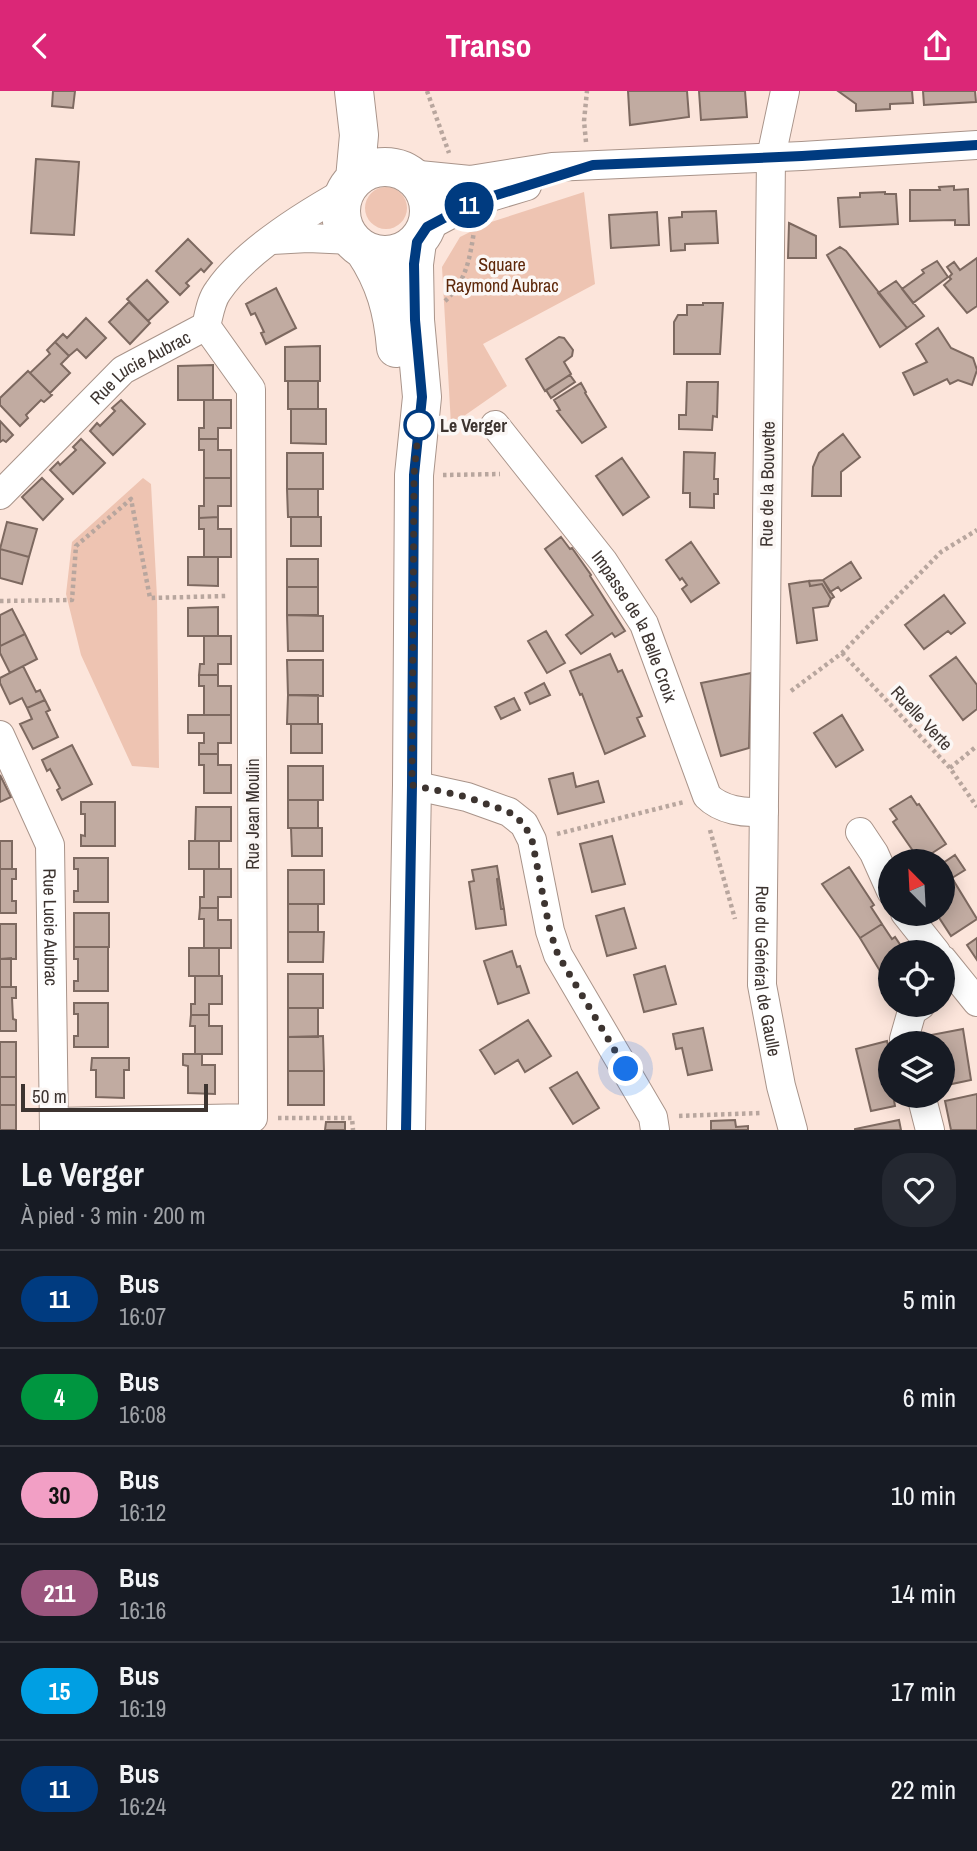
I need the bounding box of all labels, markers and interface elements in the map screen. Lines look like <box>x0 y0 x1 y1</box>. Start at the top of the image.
text: Transo <box>445 24 532 67</box>
icon: back <box>21 27 59 65</box>
icon: share <box>918 27 956 65</box>
line badge: 11 <box>438 182 500 228</box>
text: 11 <box>459 189 479 221</box>
park label: Square Raymond Aubrac <box>445 252 559 298</box>
street label: Rue Lucie Aubrac <box>84 324 195 409</box>
marker: Le Verger <box>404 410 434 440</box>
place label: Le Verger <box>440 413 507 438</box>
street label: Rue de la Bouvette <box>753 421 781 547</box>
street label: Impasse de la Belle Croix <box>586 545 684 706</box>
street label: Ruelle Verte <box>885 680 959 756</box>
street label: Rue Jean Moulin <box>240 758 265 870</box>
north arrow <box>878 849 956 926</box>
map controls <box>878 849 955 1108</box>
street label: Rue Lucie Aubrac <box>38 868 64 986</box>
street label: Rue du Général de Gaulle <box>749 886 788 1058</box>
button: locate <box>878 940 955 1017</box>
button: layers <box>878 1031 955 1108</box>
your location <box>608 1051 643 1086</box>
scale bar <box>21 1081 208 1113</box>
text: 50 m <box>32 1083 67 1109</box>
text: Le Verger <box>21 1152 144 1196</box>
button: heart <box>882 1153 956 1227</box>
text: À pied · 3 min · 200 m <box>21 1200 206 1231</box>
text: Bus <box>119 1266 159 1301</box>
text: 5 min <box>903 1282 956 1317</box>
text: 11 <box>49 1283 70 1315</box>
text: 16:07 <box>119 1301 166 1332</box>
text: Bus <box>119 1364 159 1399</box>
text: 6 min <box>903 1380 956 1415</box>
text: 4 <box>54 1381 65 1413</box>
text: 16:08 <box>119 1399 166 1430</box>
text: Bus <box>119 1462 159 1497</box>
text: 10 min <box>891 1478 956 1513</box>
text: 30 <box>49 1479 70 1511</box>
text: 16:12 <box>119 1497 166 1528</box>
text: Bus <box>119 1560 159 1595</box>
text: 14 min <box>891 1576 956 1611</box>
text: 211 <box>44 1577 75 1609</box>
text: 16:16 <box>119 1595 166 1626</box>
text: Bus <box>119 1658 159 1693</box>
text: 17 min <box>891 1674 956 1709</box>
text: 15 <box>49 1675 70 1707</box>
text: 16:19 <box>119 1693 166 1724</box>
text: Bus <box>119 1756 159 1791</box>
text: 22 min <box>891 1772 956 1807</box>
text: 11 <box>49 1773 70 1805</box>
text: 16:24 <box>119 1791 166 1822</box>

